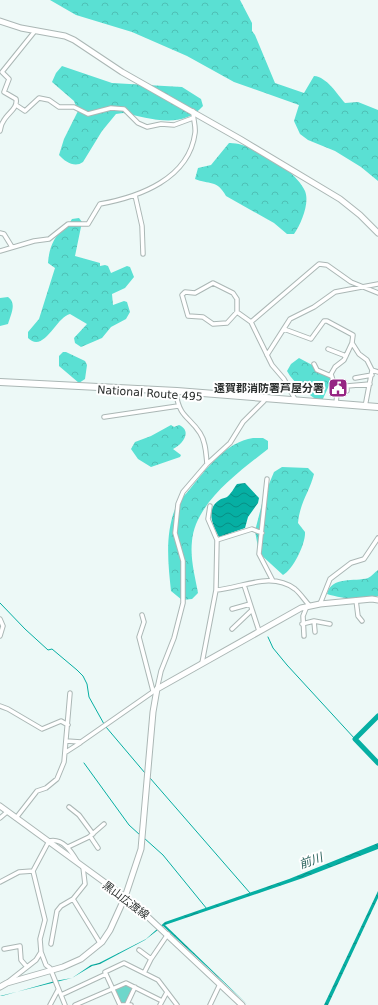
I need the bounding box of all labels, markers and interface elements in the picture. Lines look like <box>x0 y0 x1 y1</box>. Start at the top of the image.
public building icon: 遠賀郡消防署芦屋分署 <box>327 377 349 399</box>
place label: 遠賀郡消防署芦屋分署 <box>214 382 324 395</box>
street label: National Route 495 <box>97 383 203 404</box>
water label: 前川 <box>297 850 327 872</box>
street label: 黒山広渡線 <box>100 879 152 922</box>

